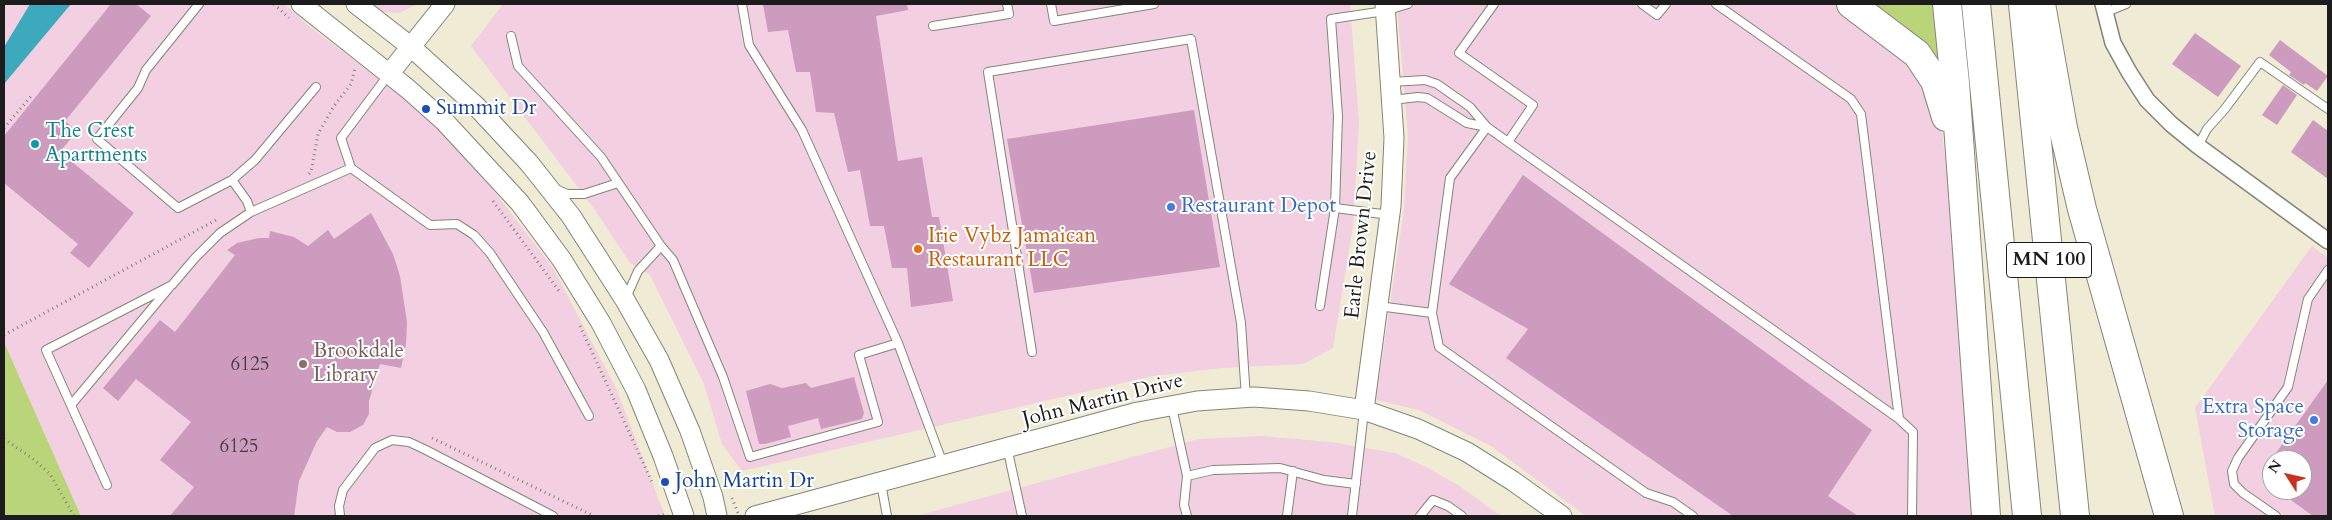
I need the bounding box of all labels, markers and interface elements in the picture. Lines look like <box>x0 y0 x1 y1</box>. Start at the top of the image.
place label: Summit Dr <box>436 96 536 122</box>
marker: Summit Dr <box>420 103 432 115</box>
place label: The Crest Apartments <box>45 119 147 169</box>
marker: The Crest Apartments <box>29 138 41 150</box>
street label: Earle Brown Drive <box>1341 150 1383 320</box>
place label: Restaurant Depot <box>1181 194 1336 220</box>
marker: Restaurant Depot <box>1165 201 1177 213</box>
place label: Irie Vybz Jamaican Restaurant LLC <box>928 224 1096 274</box>
road number: MN 100 <box>2006 242 2092 278</box>
marker: Irie Vybz Jamaican Restaurant LLC <box>912 243 924 255</box>
place label: Brookdale Library <box>313 339 404 389</box>
house number: 6125 <box>231 355 269 377</box>
marker: Brookdale Library <box>297 358 309 370</box>
street label: John Martin Drive <box>1020 369 1186 433</box>
place label: Extra Space Storage <box>2202 395 2304 445</box>
marker: Extra Space Storage <box>2308 414 2320 426</box>
house number: 6125 <box>220 437 258 459</box>
north arrow <box>2262 450 2312 500</box>
text: N <box>2264 456 2286 477</box>
place label: John Martin Dr <box>675 469 814 495</box>
marker: John Martin Dr <box>659 476 671 488</box>

